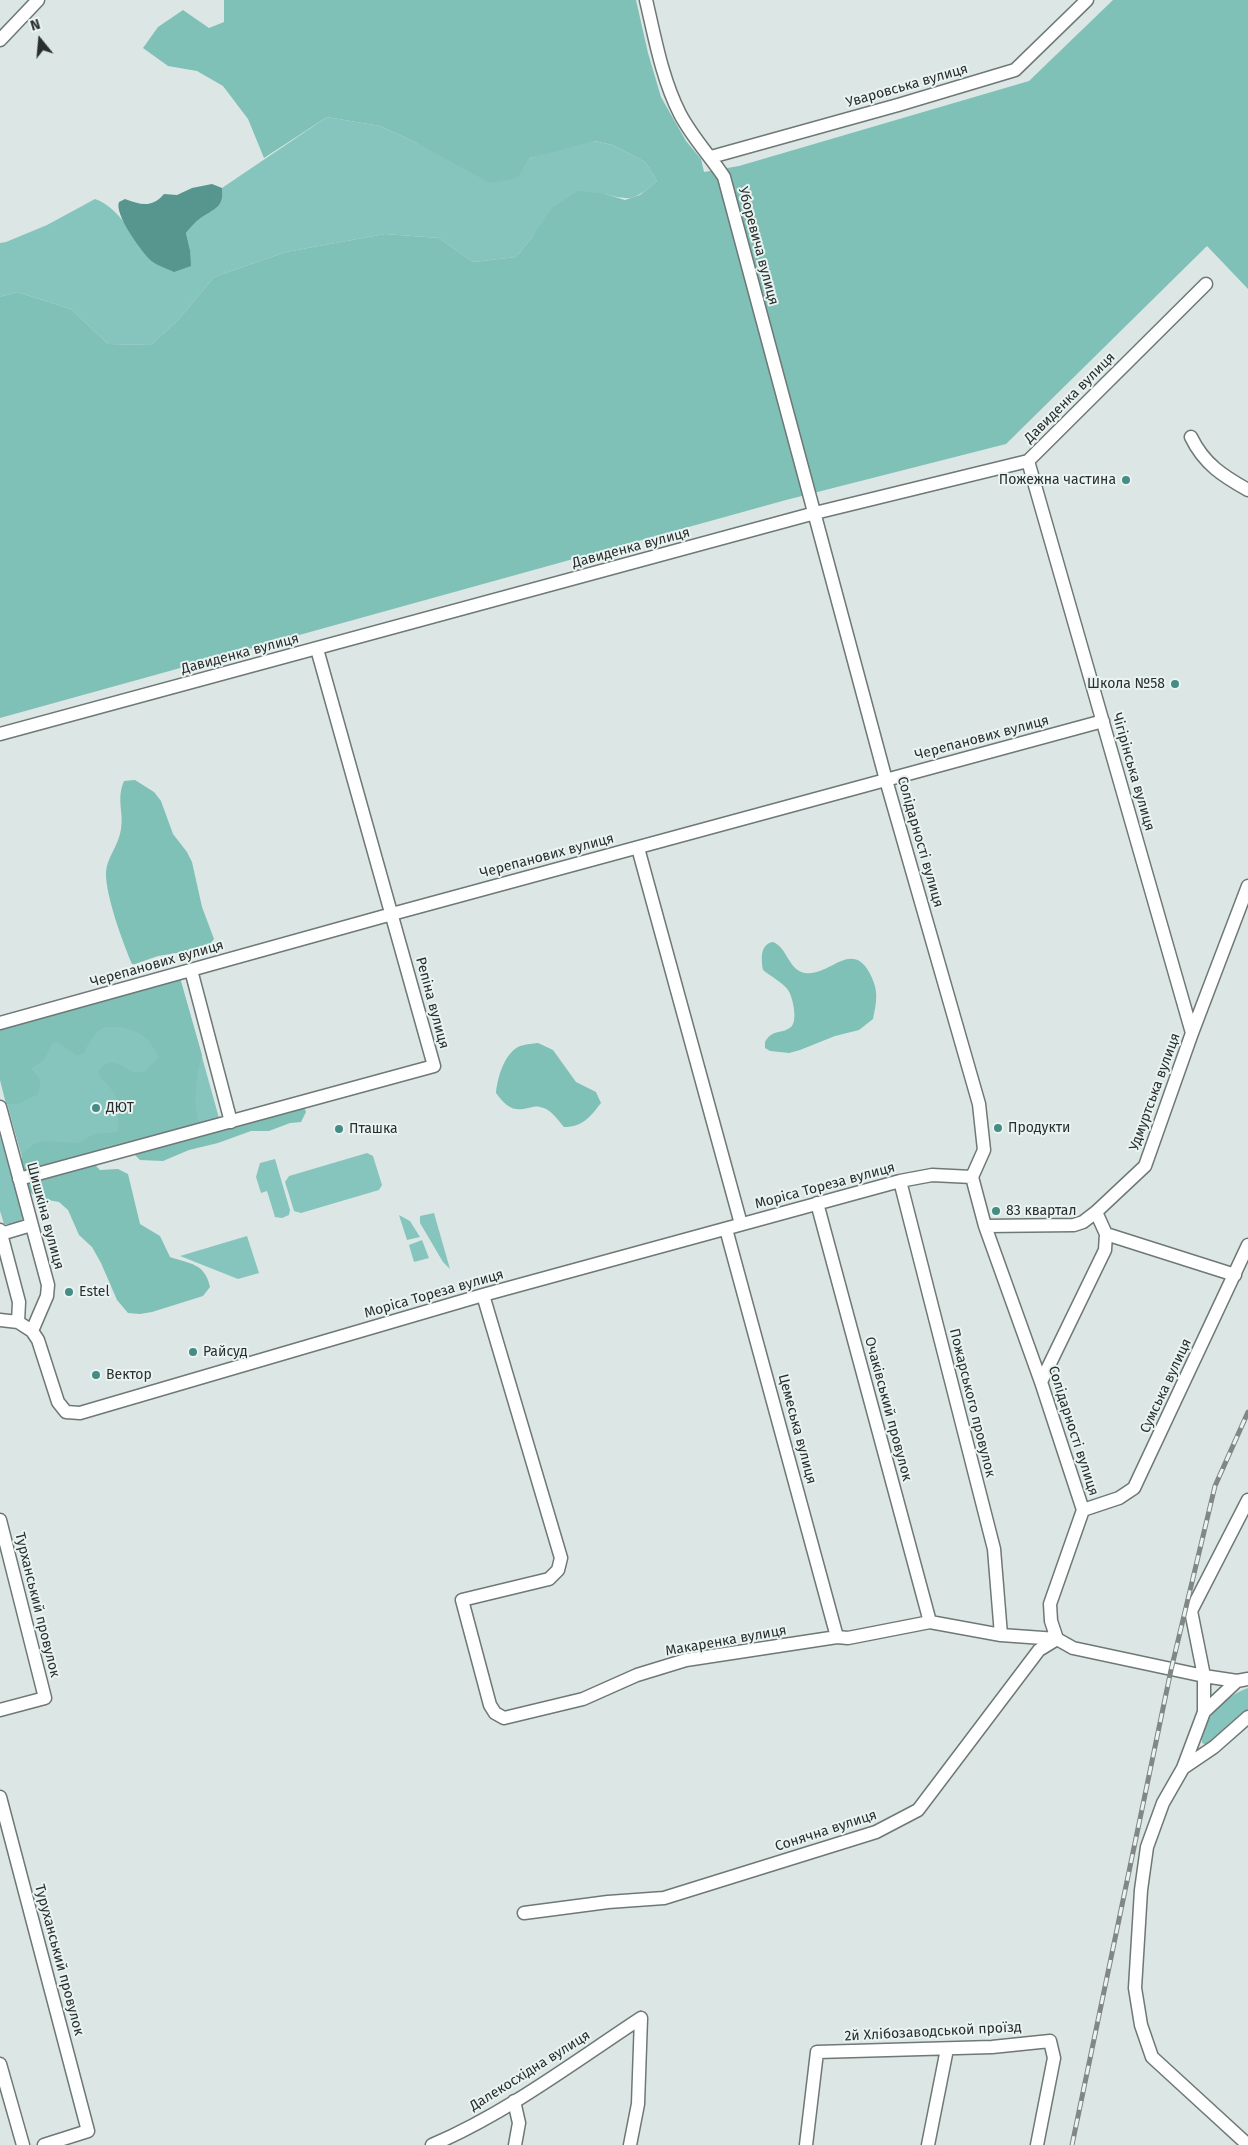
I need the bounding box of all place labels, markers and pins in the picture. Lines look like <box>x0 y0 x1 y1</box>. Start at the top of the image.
place label: Пожежна частина <box>999 472 1116 488</box>
marker: Пожежна частина <box>1120 474 1132 486</box>
place label: Школа №58 <box>1087 676 1165 692</box>
marker: Школа №58 <box>1169 678 1181 690</box>
place label: ДЮТ <box>106 1100 134 1116</box>
marker: ДЮТ <box>90 1102 102 1114</box>
place label: Продукти <box>1008 1120 1070 1136</box>
place label: Пташка <box>349 1121 398 1137</box>
marker: Продукти <box>992 1122 1004 1134</box>
marker: Пташка <box>333 1123 345 1135</box>
place label: 83 квартал <box>1006 1203 1076 1219</box>
marker: 83 квартал <box>990 1205 1002 1217</box>
place label: Estel <box>79 1284 110 1300</box>
marker: Estel <box>63 1286 75 1298</box>
place label: Райсуд <box>203 1344 248 1360</box>
marker: Райсуд <box>187 1346 199 1358</box>
place label: Вектор <box>106 1367 152 1383</box>
marker: Вектор <box>90 1369 102 1381</box>

